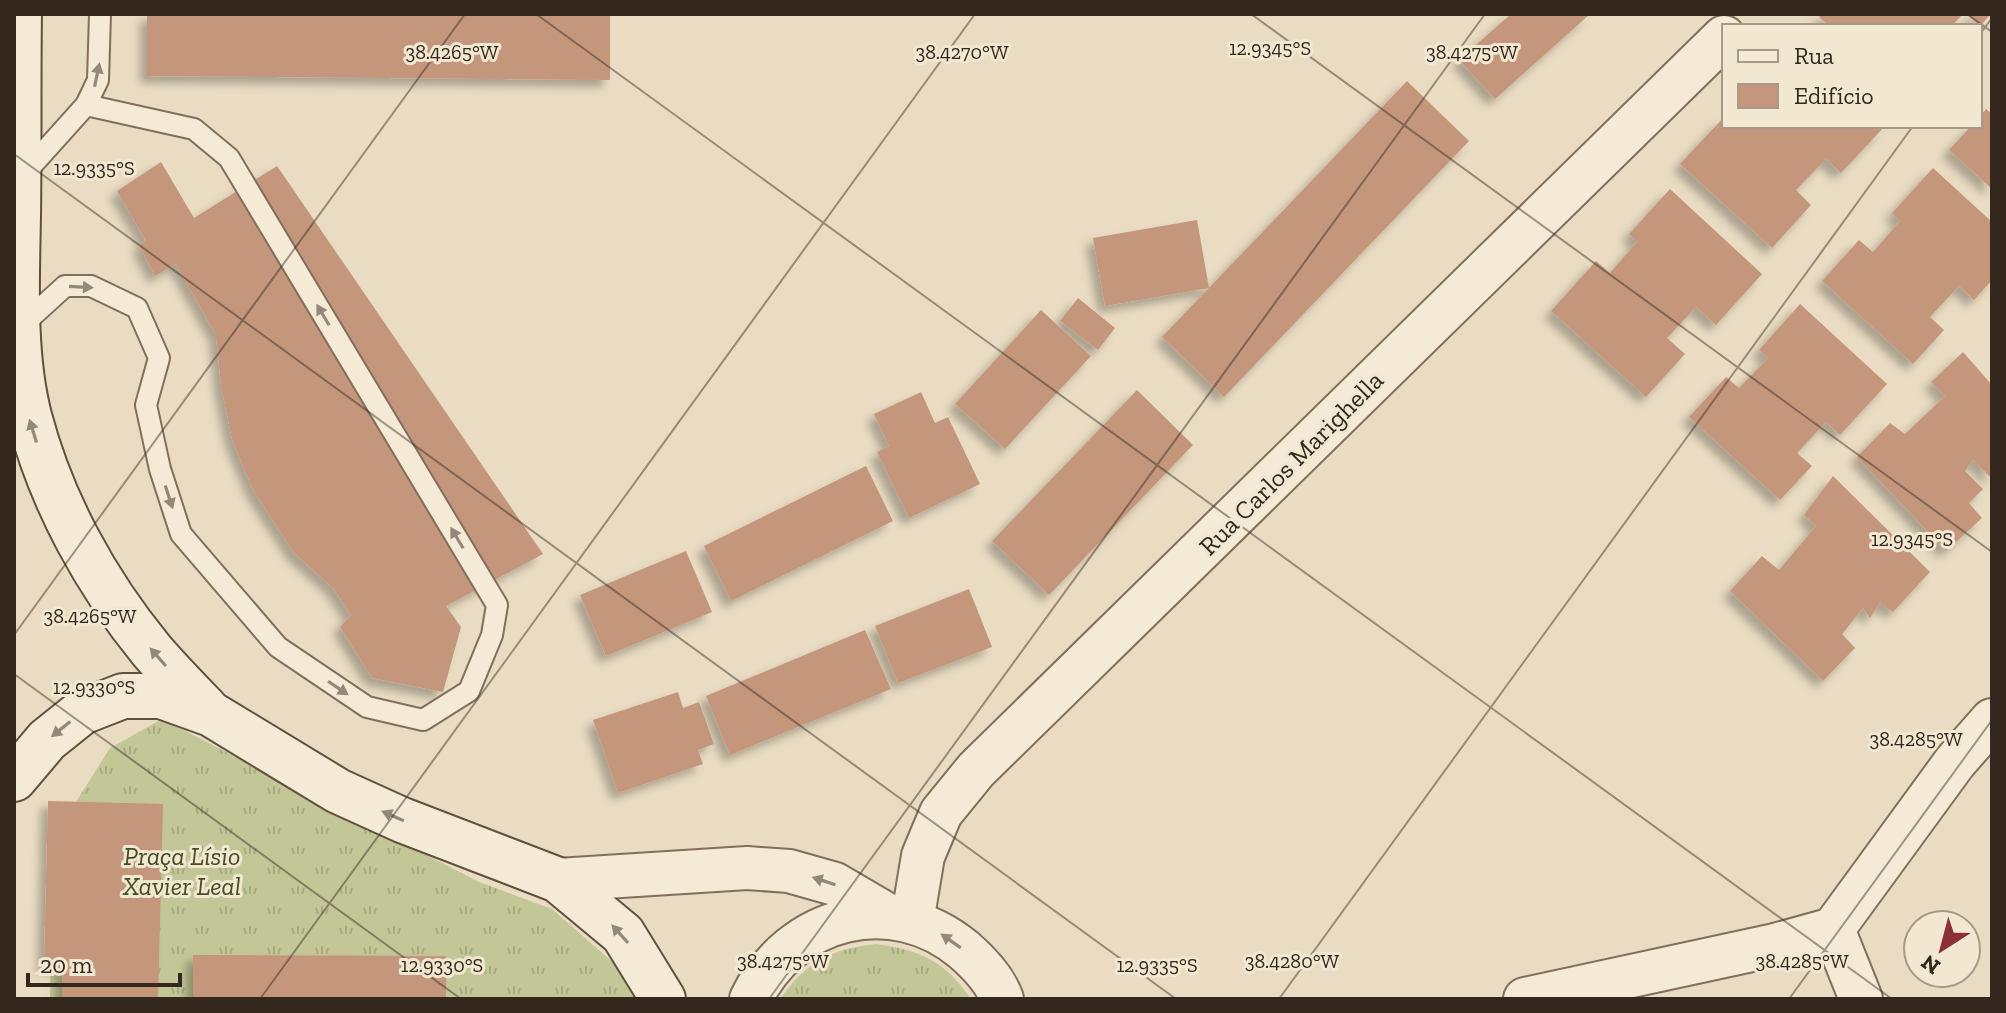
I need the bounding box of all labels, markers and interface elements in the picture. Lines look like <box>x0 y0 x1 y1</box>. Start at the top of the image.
legend <box>1722 24 1982 128</box>
text: 12.9345°S <box>1229 36 1311 60</box>
text: 38.4265°W <box>405 40 499 64</box>
text: 38.4270°W <box>915 40 1009 64</box>
text: 38.4275°W <box>1426 40 1518 64</box>
text: Rua <box>1794 41 1834 70</box>
one-way arrow <box>91 62 104 87</box>
text: Edifício <box>1794 81 1874 110</box>
text: 12.9335°S <box>53 156 135 180</box>
one-way arrow <box>68 281 93 294</box>
one-way arrow <box>316 304 330 326</box>
street label: Rua Carlos Marighella <box>1192 364 1390 562</box>
one-way arrow <box>26 418 39 442</box>
one-way arrow <box>164 486 176 510</box>
one-way arrow <box>450 527 464 549</box>
text: 12.9345°S <box>1871 527 1953 551</box>
text: 38.4265°W <box>43 604 137 628</box>
one-way arrow <box>150 647 167 667</box>
text: 12.9330°S <box>53 675 135 699</box>
one-way arrow <box>328 680 349 695</box>
one-way arrow <box>51 720 71 737</box>
text: 38.4285°W <box>1869 727 1963 751</box>
one-way arrow <box>381 809 405 822</box>
park label: Praça Lísio Xavier Leal <box>122 840 241 902</box>
one-way arrow <box>812 874 836 887</box>
north arrow <box>1902 909 1982 989</box>
one-way arrow <box>612 925 630 944</box>
one-way arrow <box>941 934 962 949</box>
scale bar <box>28 937 180 987</box>
text: 38.4275°W <box>737 949 829 973</box>
text: 38.4280°W <box>1245 949 1340 973</box>
text: 38.4285°W <box>1755 949 1849 973</box>
text: N <box>1916 949 1945 981</box>
text: 20 m <box>40 950 93 979</box>
text: 12.9330°S <box>401 953 483 977</box>
text: 12.9335°S <box>1116 953 1198 977</box>

